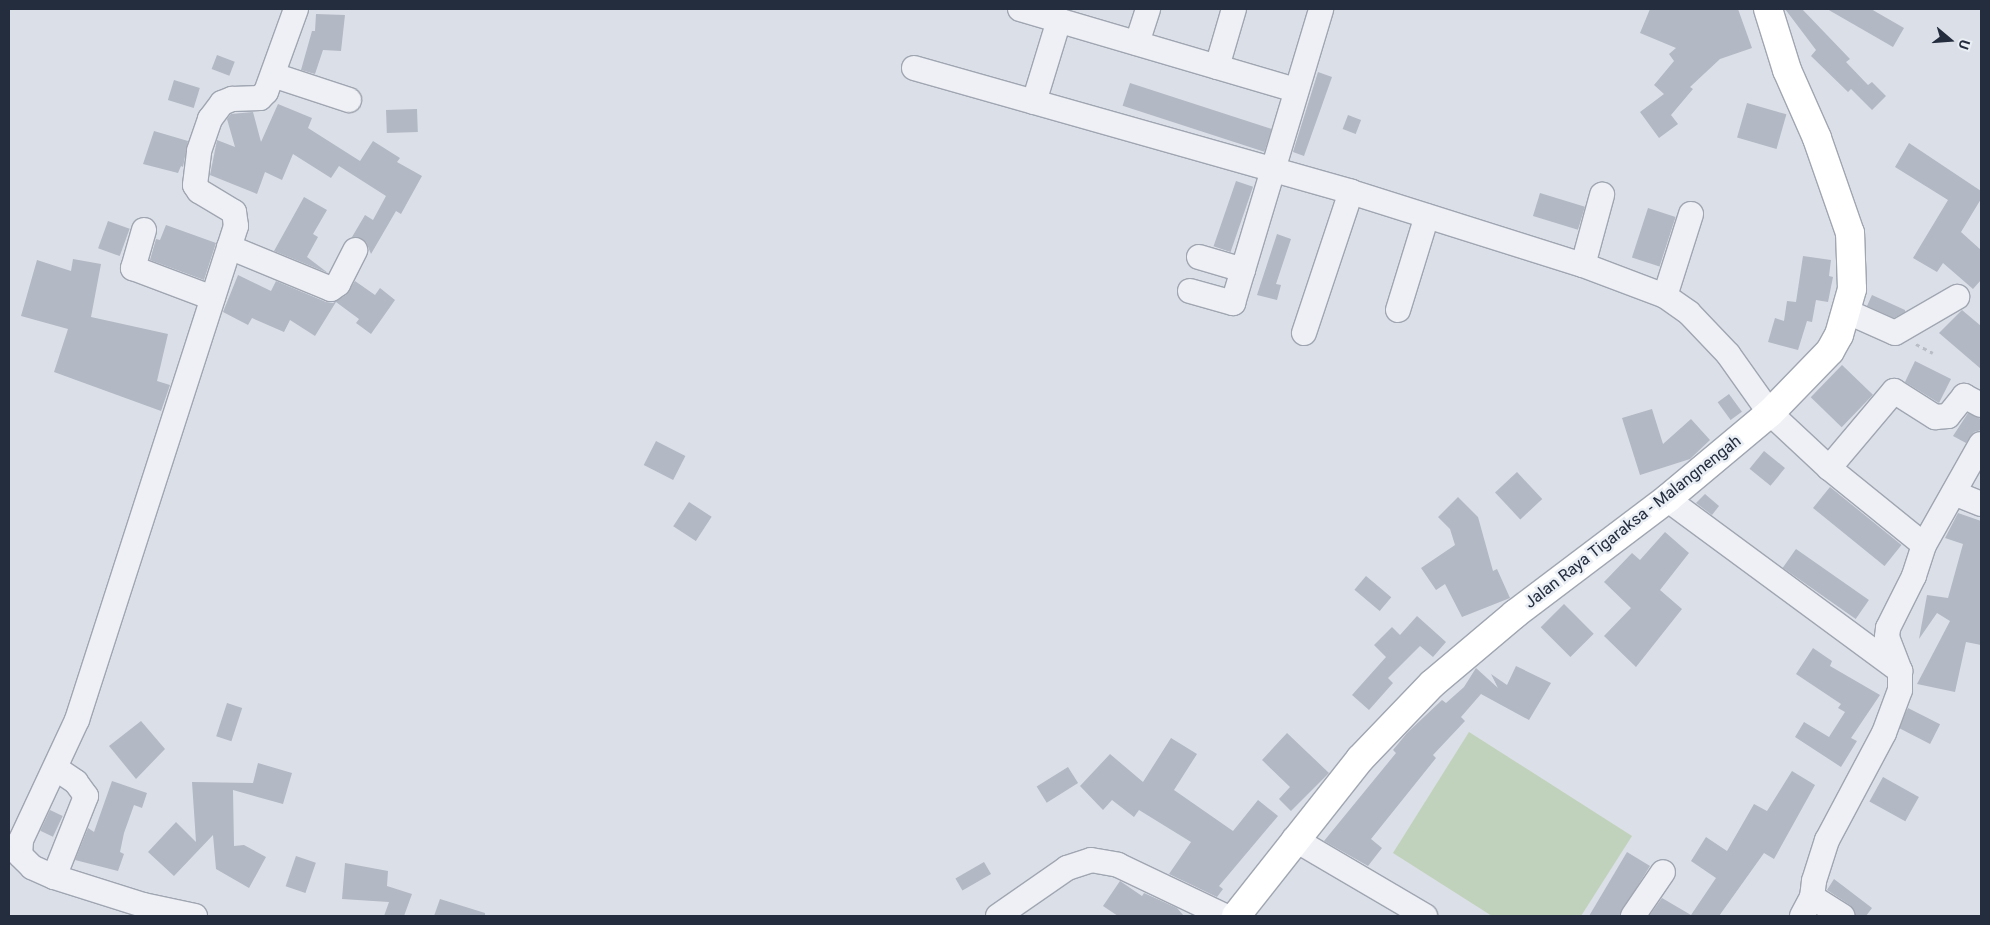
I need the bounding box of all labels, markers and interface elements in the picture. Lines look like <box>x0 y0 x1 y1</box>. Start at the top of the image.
north arrow <box>1925 15 1975 65</box>
text: U <box>1955 38 1973 51</box>
street label: Jalan Raya Tigaraksa - Malangnengah <box>1521 431 1745 613</box>

